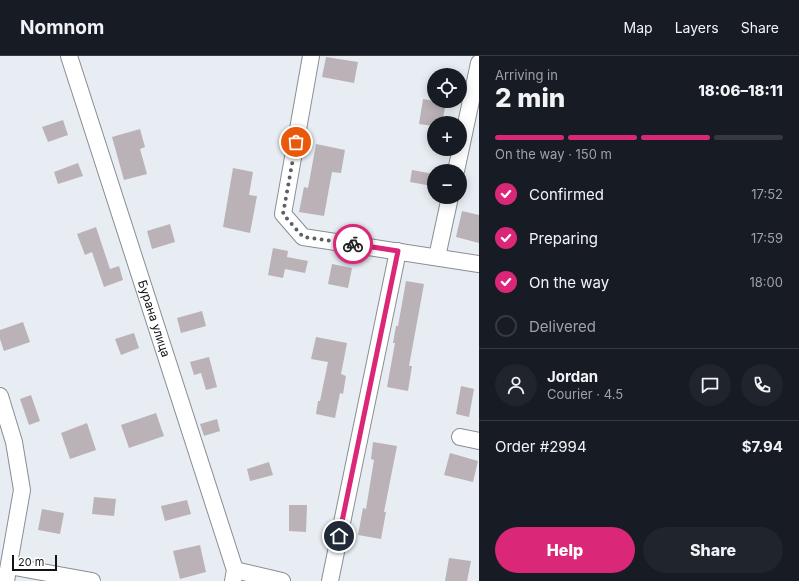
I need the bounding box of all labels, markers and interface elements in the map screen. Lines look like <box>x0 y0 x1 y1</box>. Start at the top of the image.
text: Nomnom <box>20 16 104 39</box>
text: Map <box>624 19 653 36</box>
text: Layers <box>675 19 719 36</box>
text: Share <box>741 19 779 36</box>
text: Arriving in <box>495 67 558 83</box>
map controls <box>427 68 467 204</box>
button: locate <box>427 68 467 108</box>
text: 18:06–18:11 <box>698 81 783 100</box>
text: 2 min <box>495 82 565 113</box>
button: + <box>427 116 467 156</box>
pin <box>279 125 313 159</box>
icon: bag <box>285 131 307 153</box>
text: On the way · 150 m <box>495 146 612 162</box>
button: − <box>427 164 467 204</box>
icon: check <box>495 183 517 205</box>
text: Confirmed <box>529 185 604 204</box>
text: 17:52 <box>751 186 783 202</box>
courier <box>333 224 373 264</box>
icon: check <box>495 227 517 249</box>
text: Preparing <box>529 229 598 248</box>
text: 17:59 <box>751 230 783 246</box>
icon: bike <box>342 233 364 255</box>
icon: check <box>495 271 517 293</box>
text: On the way <box>529 273 609 292</box>
text: 18:00 <box>750 274 783 290</box>
street label: Бурана улица <box>135 278 174 359</box>
text: Delivered <box>529 317 596 336</box>
button: person <box>495 364 537 406</box>
button: chat <box>689 364 731 406</box>
button: phone <box>741 364 783 406</box>
text: Jordan <box>547 367 598 386</box>
text: Courier · 4.5 <box>547 386 623 402</box>
text: Order #2994 <box>495 437 587 456</box>
text: $7.94 <box>742 437 783 456</box>
pin <box>322 519 356 553</box>
icon: home <box>328 525 350 547</box>
button: Help <box>495 527 635 573</box>
button: Share <box>643 527 783 573</box>
scale bar <box>12 553 57 572</box>
text: 20 m <box>18 555 44 569</box>

